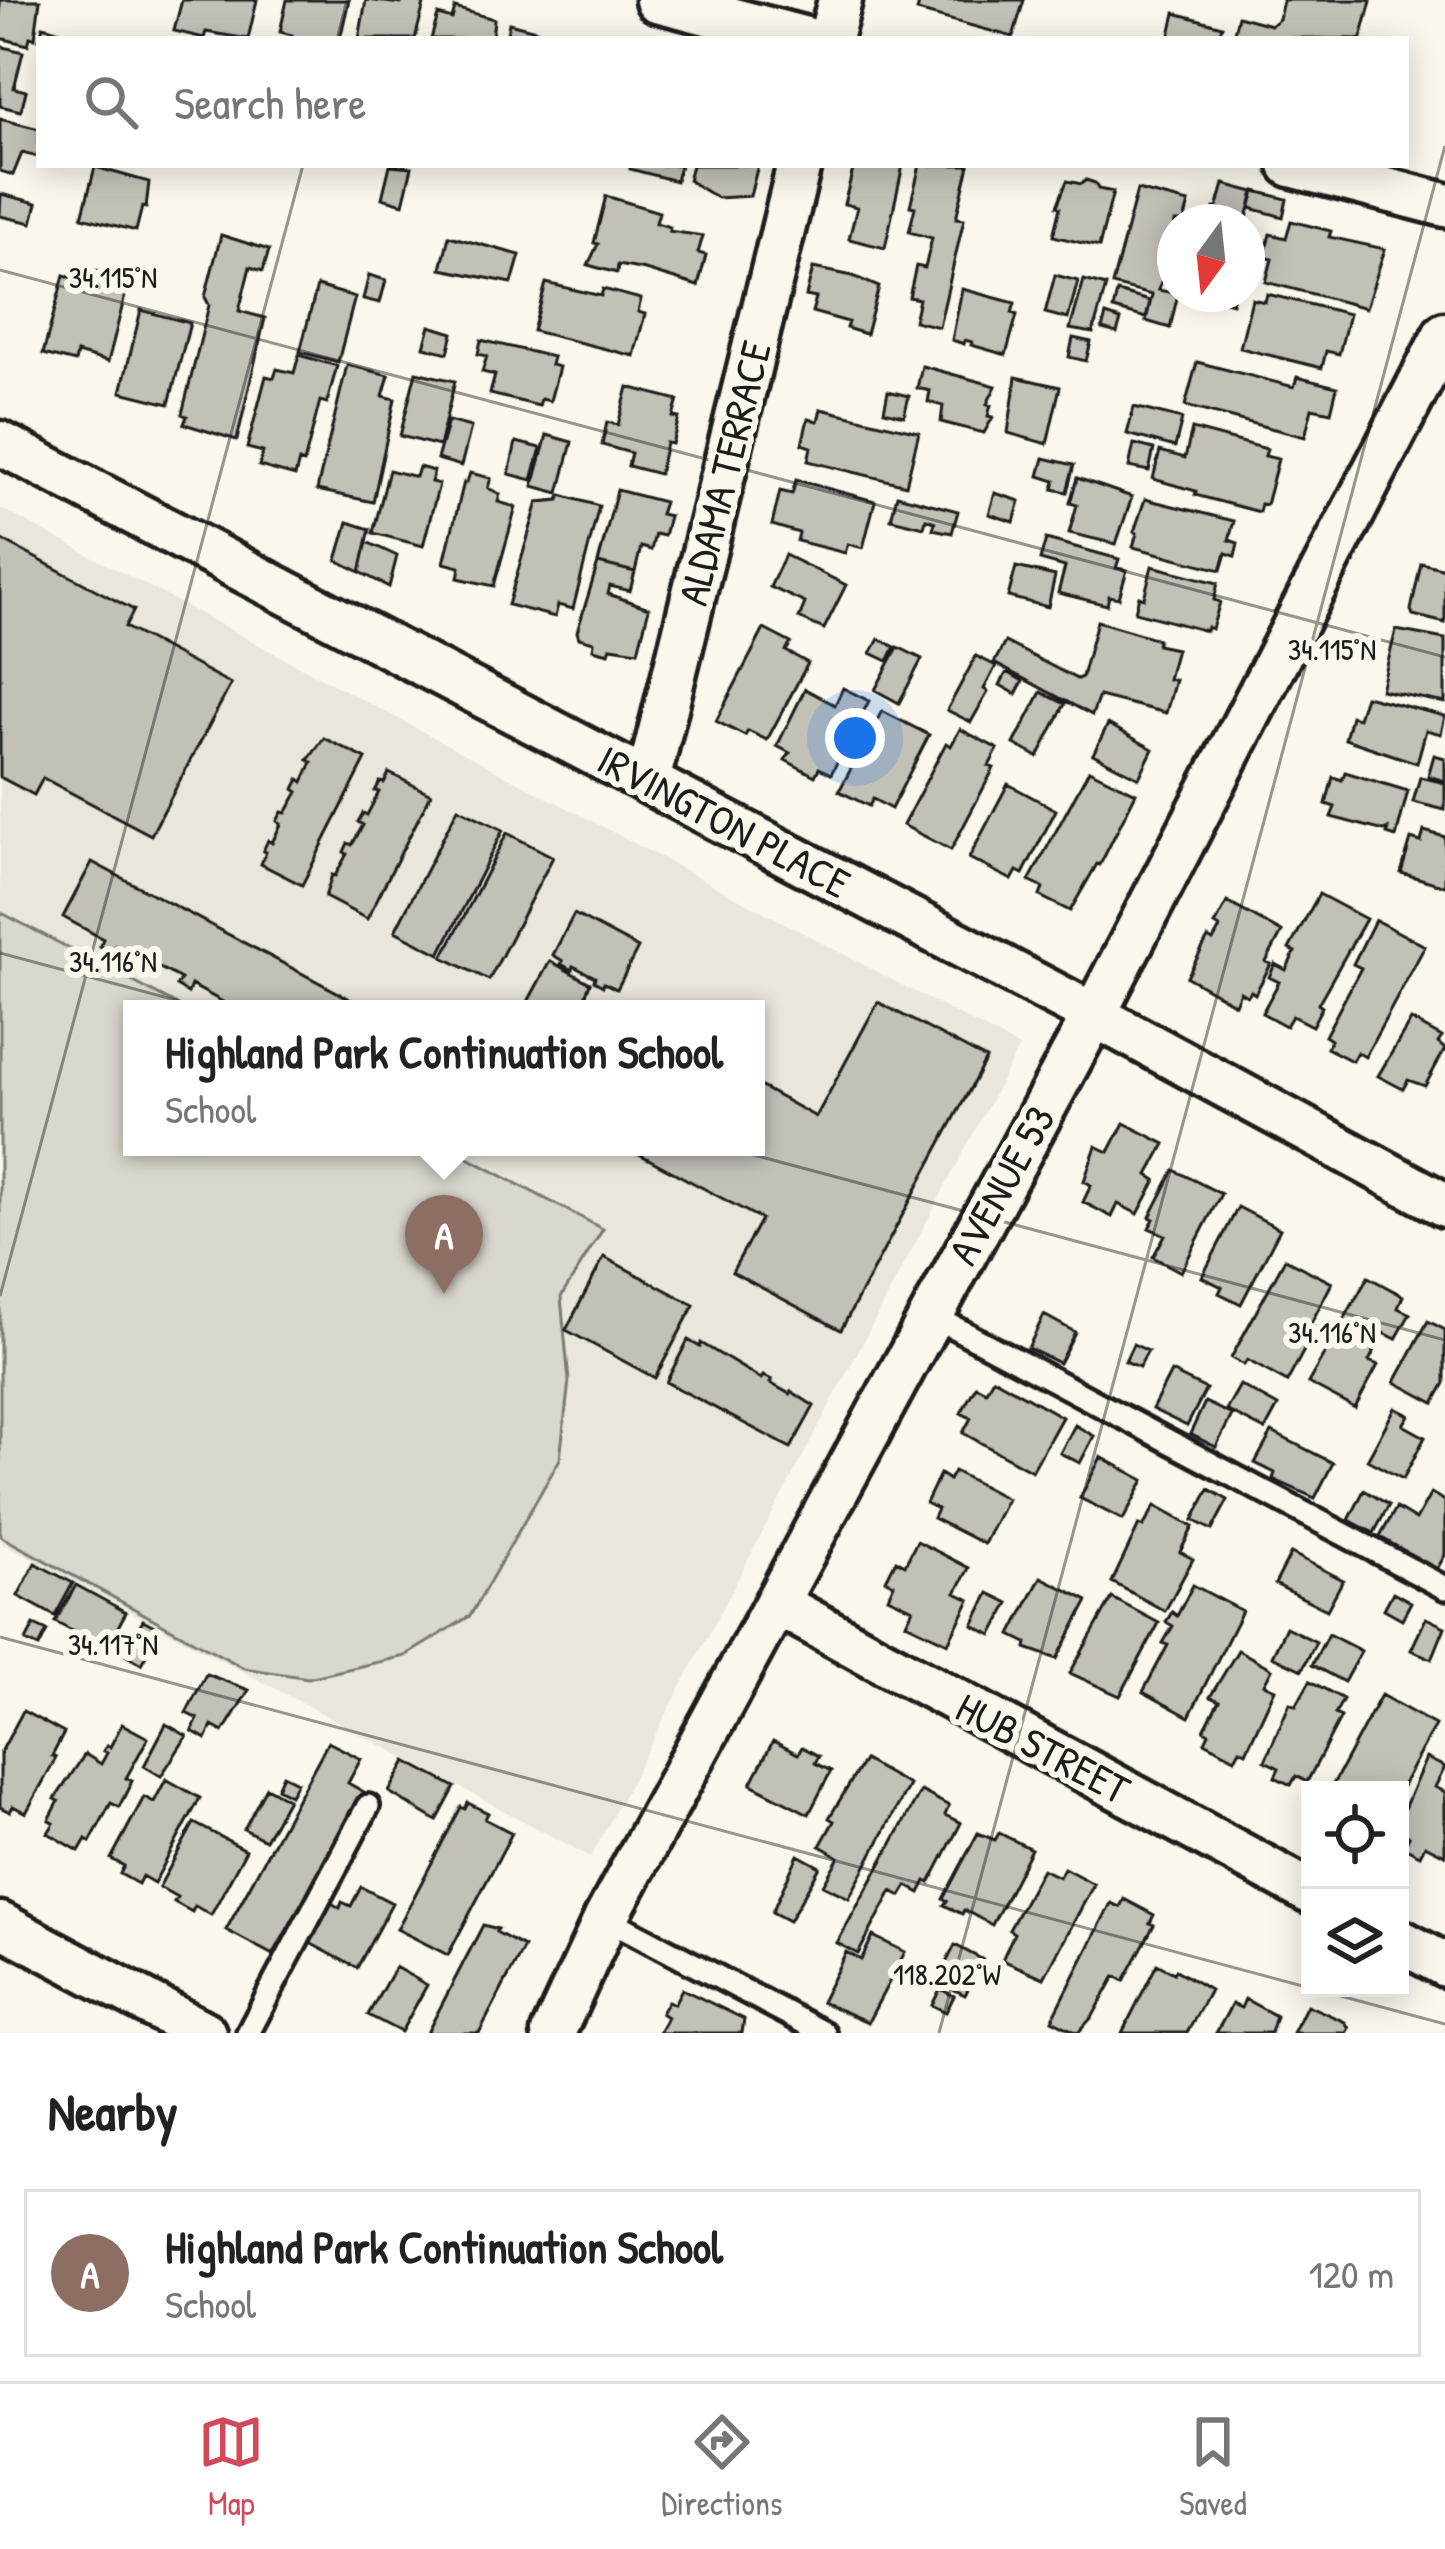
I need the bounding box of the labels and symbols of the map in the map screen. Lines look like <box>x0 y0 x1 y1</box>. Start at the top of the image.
north arrow <box>1157 204 1265 312</box>
text: 34.115°N <box>69 257 157 297</box>
street label: ALDAMA TERRACE <box>663 335 784 611</box>
text: 34.115°N <box>1288 629 1376 669</box>
your location <box>825 708 885 768</box>
street label: IRVINGTON PLACE <box>588 730 860 911</box>
text: 34.116°N <box>69 941 157 981</box>
street label: AVENUE 53 <box>934 1095 1067 1274</box>
pin: A <box>405 1195 483 1294</box>
text: 34.116°N <box>1288 1312 1376 1352</box>
text: 34.117°N <box>68 1624 158 1664</box>
street label: HUB STREET <box>947 1678 1141 1818</box>
text: 118.202°W <box>893 1954 1002 1994</box>

